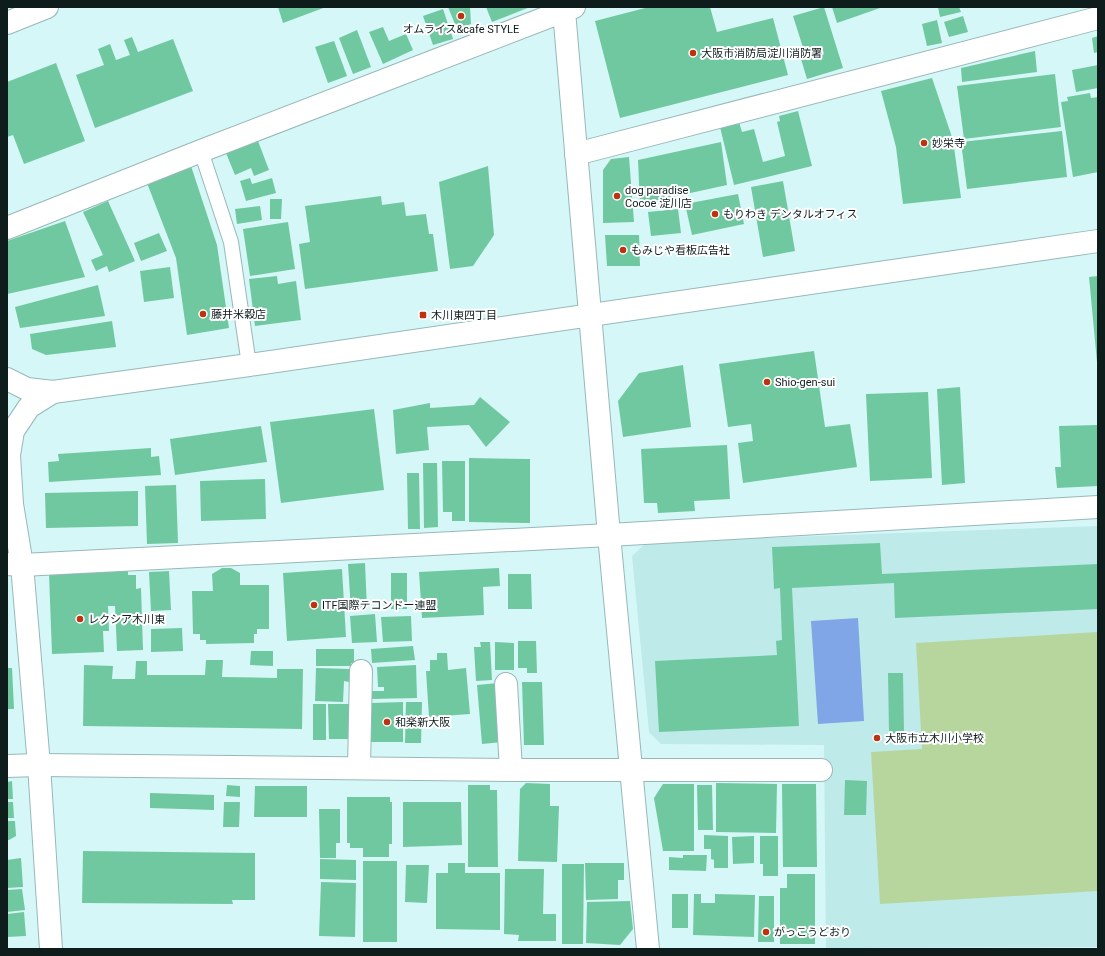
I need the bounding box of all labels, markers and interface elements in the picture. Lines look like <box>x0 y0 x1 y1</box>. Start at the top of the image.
marker: オムライス&cafe STYLE <box>456 11 466 21</box>
place label: オムライス&cafe STYLE <box>403 23 519 36</box>
place label: 大阪市消防局淀川消防署 <box>701 47 822 60</box>
marker: 大阪市消防局淀川消防署 <box>688 48 698 58</box>
place label: 妙栄寺 <box>932 137 965 150</box>
marker: 妙栄寺 <box>919 138 929 148</box>
place label: dog paradise Cocoe 淀川店 <box>625 184 692 210</box>
marker: dog paradise Cocoe 淀川店 <box>612 191 622 201</box>
place label: もりわき デンタルオフィス <box>723 208 858 221</box>
marker: もりわき デンタルオフィス <box>710 209 720 219</box>
place label: もみじや看板広告社 <box>631 244 730 257</box>
marker: もみじや看板広告社 <box>618 245 628 255</box>
place label: 藤井米穀店 <box>211 308 266 321</box>
marker: 藤井米穀店 <box>198 309 208 319</box>
place label: 木川東四丁目 <box>431 309 497 322</box>
marker: 木川東四丁目 <box>418 310 428 320</box>
place label: Shio-gen-sui <box>775 376 835 389</box>
marker: Shio-gen-sui <box>762 377 772 387</box>
place label: ITF国際テコンドー連盟 <box>322 599 436 612</box>
marker: ITF国際テコンドー連盟 <box>309 600 319 610</box>
place label: レクシア木川東 <box>88 613 165 626</box>
marker: レクシア木川東 <box>75 614 85 624</box>
place label: 和楽新大阪 <box>395 716 450 729</box>
marker: 和楽新大阪 <box>382 717 392 727</box>
place label: 大阪市立木川小学校 <box>885 732 984 745</box>
marker: 大阪市立木川小学校 <box>872 733 882 743</box>
place label: がっこうどおり <box>774 926 851 939</box>
marker: がっこうどおり <box>761 927 771 937</box>

